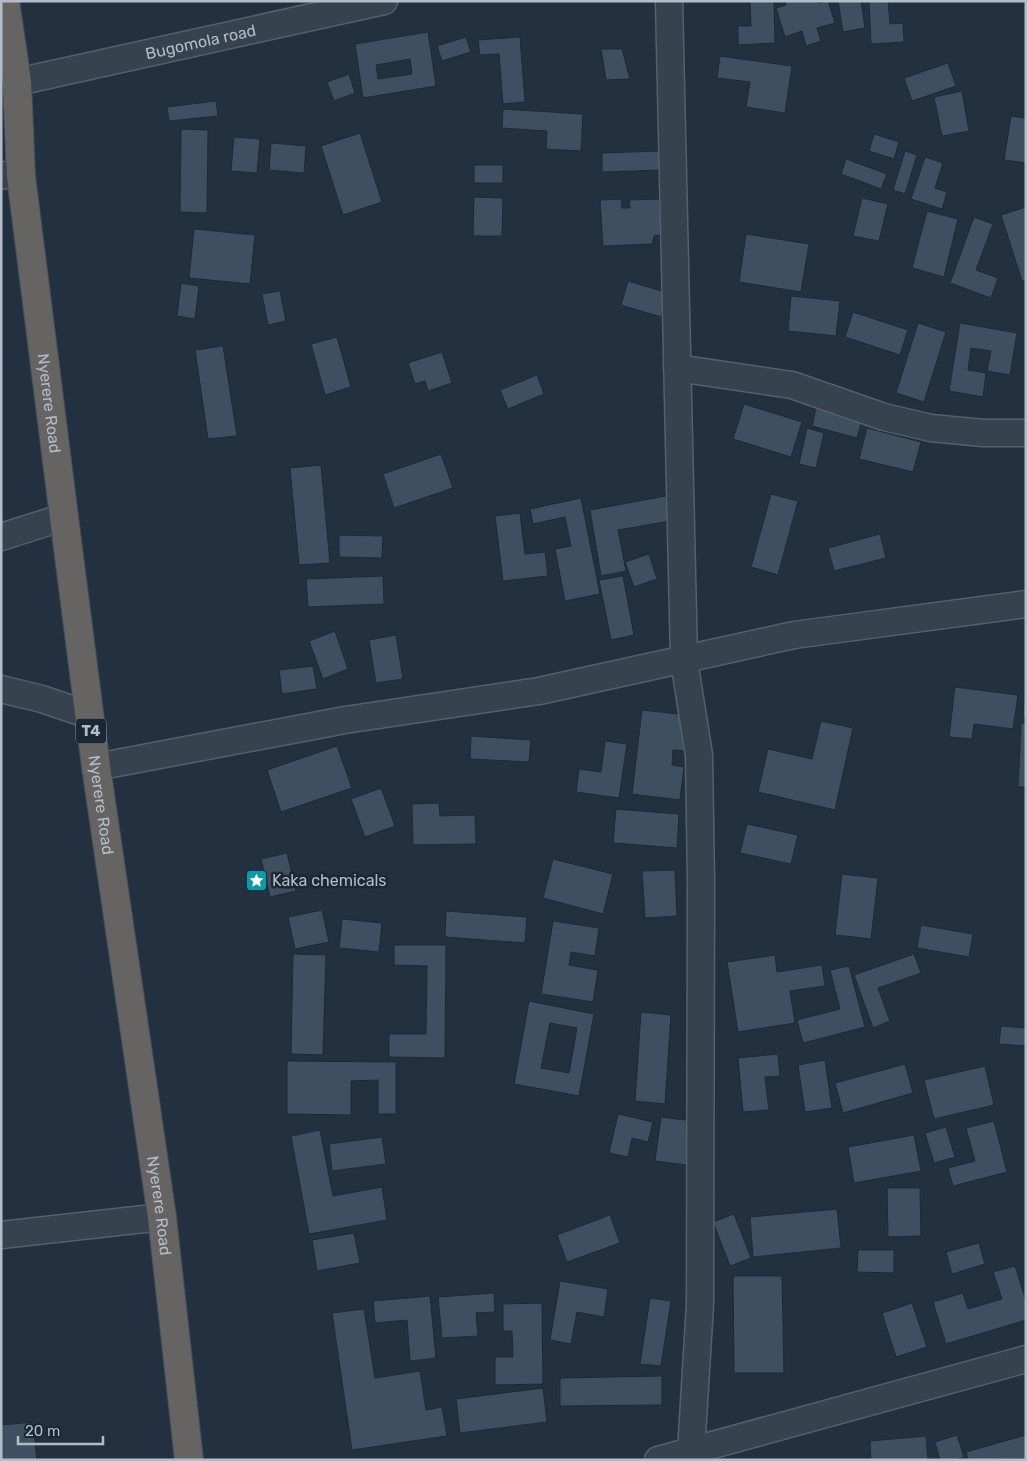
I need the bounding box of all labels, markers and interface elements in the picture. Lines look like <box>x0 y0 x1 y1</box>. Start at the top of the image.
street label: Bugomola road <box>144 20 258 63</box>
street label: Nyerere Road <box>34 352 65 454</box>
road number: T4 <box>76 718 106 744</box>
street label: Nyerere Road <box>85 754 118 856</box>
place icon: Kaka chemicals <box>244 868 268 892</box>
place label: Kaka chemicals <box>272 871 387 890</box>
street label: Nyerere Road <box>144 1155 176 1256</box>
scale bar <box>18 1414 102 1446</box>
text: 20 m <box>25 1422 60 1440</box>

